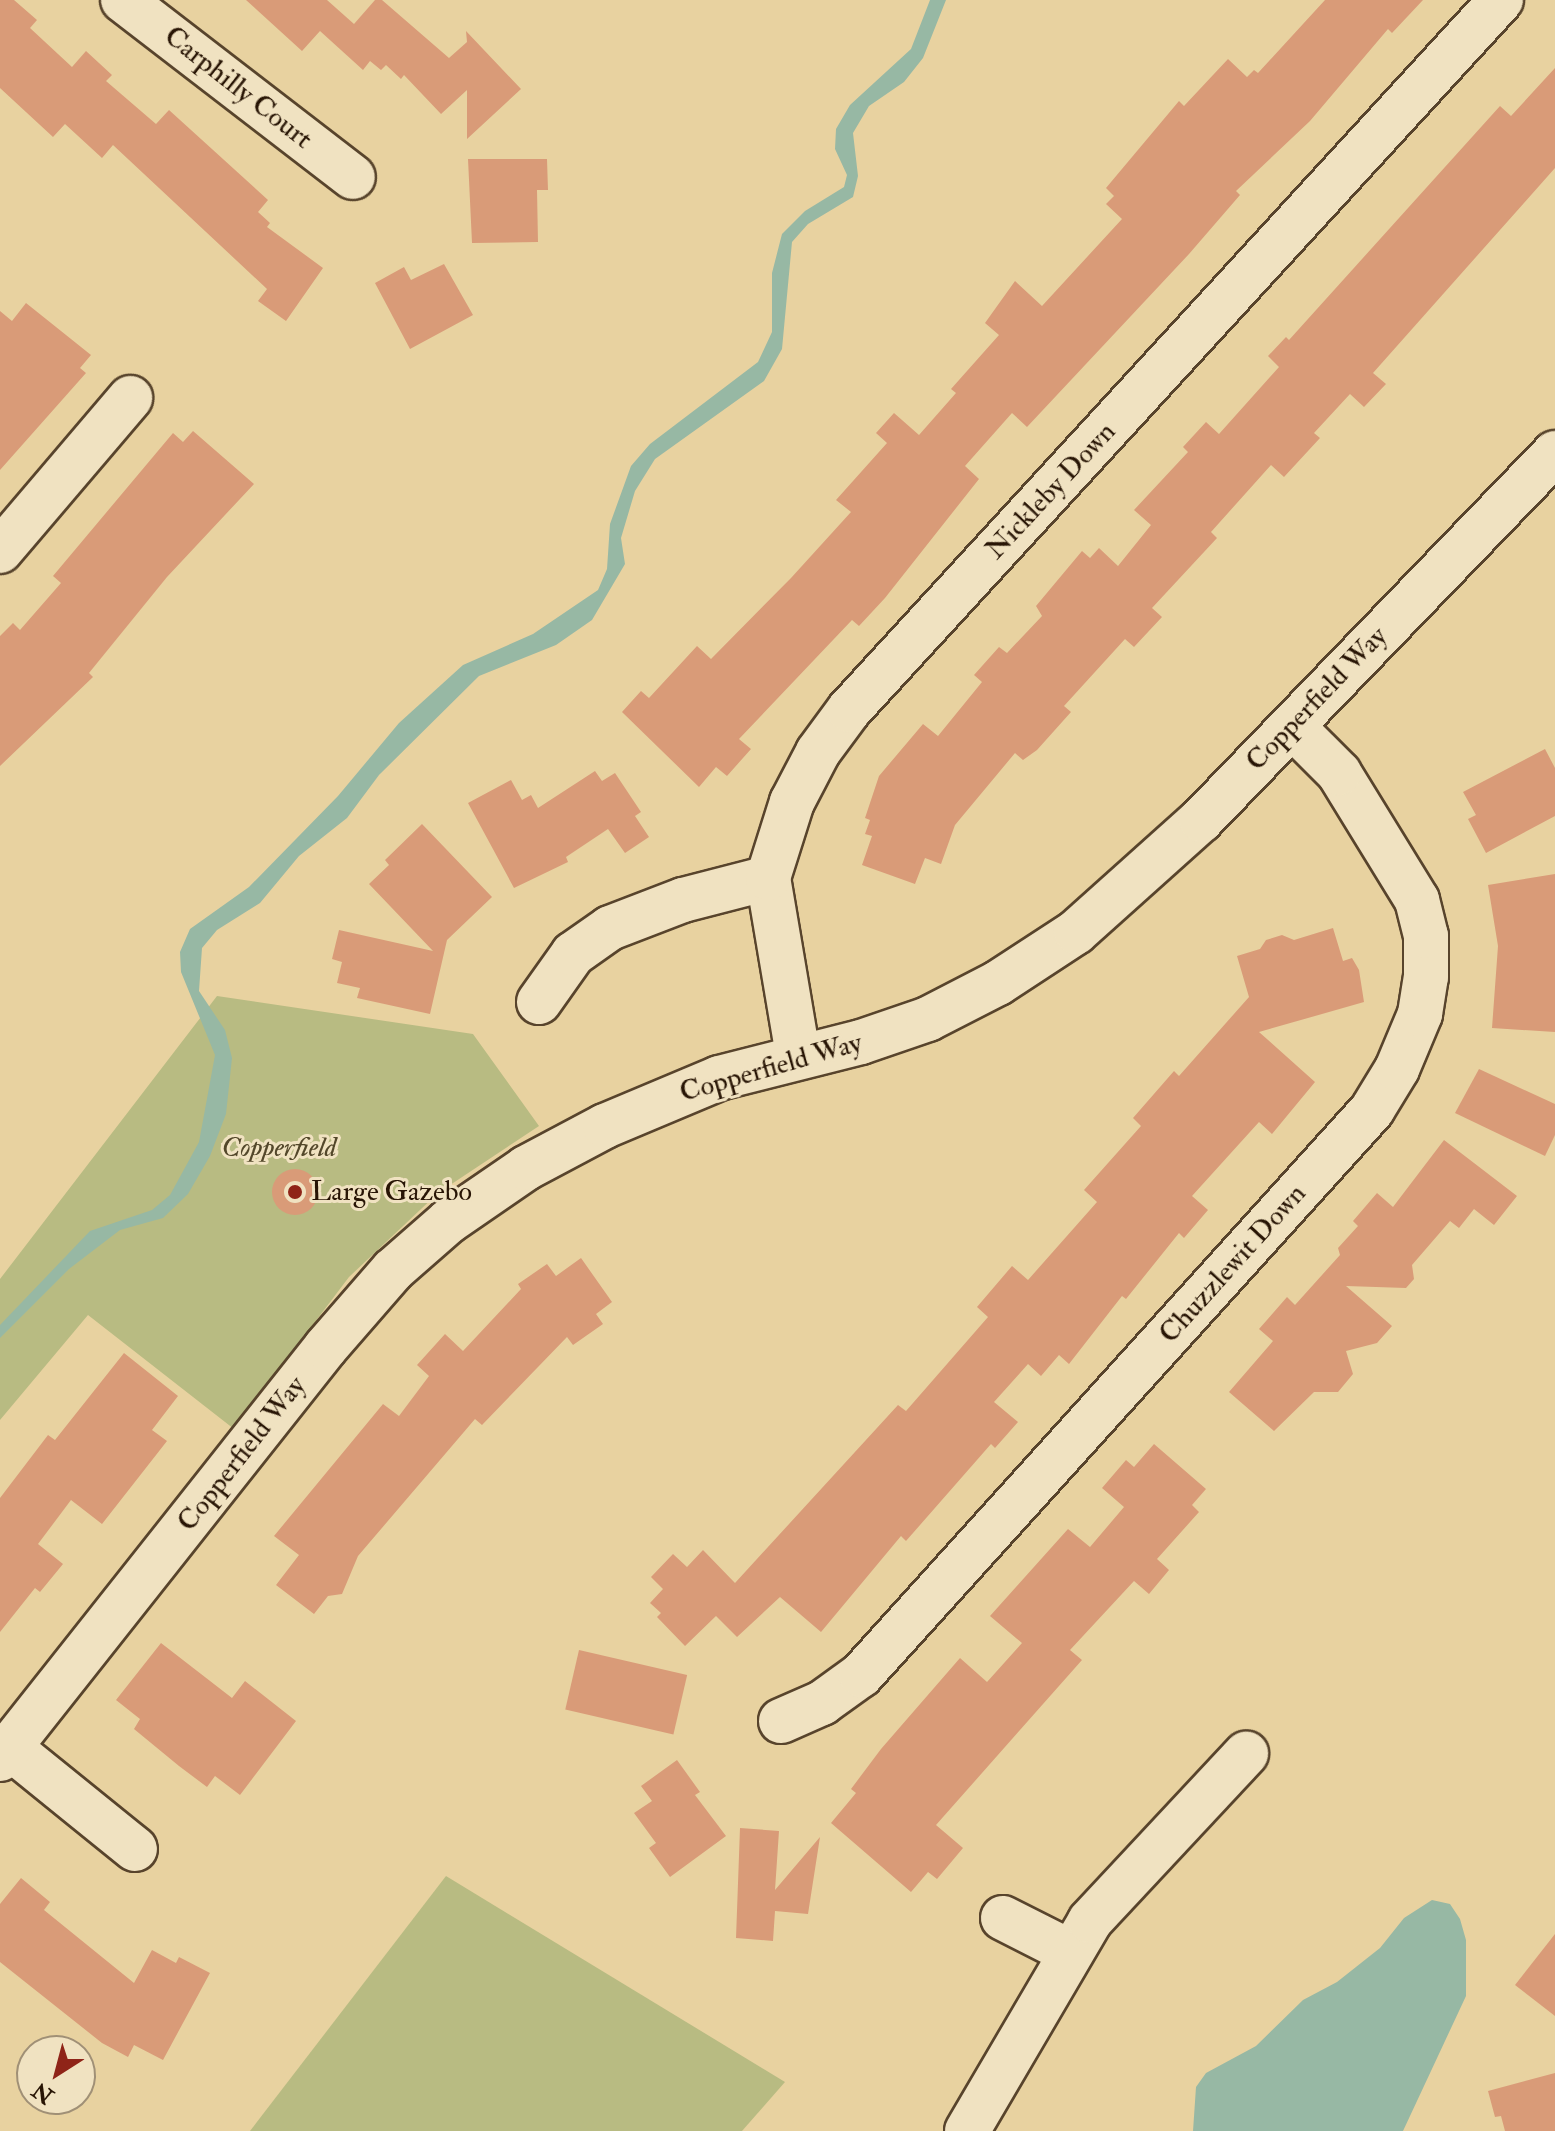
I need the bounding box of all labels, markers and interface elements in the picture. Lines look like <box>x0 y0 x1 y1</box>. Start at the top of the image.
street label: Carphilly Court <box>157 20 319 156</box>
street label: Nickleby Down <box>979 415 1123 567</box>
street label: Copperfield Way <box>1240 620 1394 778</box>
street label: Copperfield Way <box>676 1026 866 1110</box>
park label: Copperfield <box>221 1131 337 1165</box>
place label: Large Gazebo <box>311 1175 472 1209</box>
street label: Chuzzlewit Down <box>1153 1177 1313 1351</box>
marker: Large Gazebo <box>286 1183 304 1201</box>
street label: Copperfield Way <box>171 1370 313 1538</box>
north arrow <box>16 2035 96 2115</box>
text: N <box>27 2076 59 2110</box>

